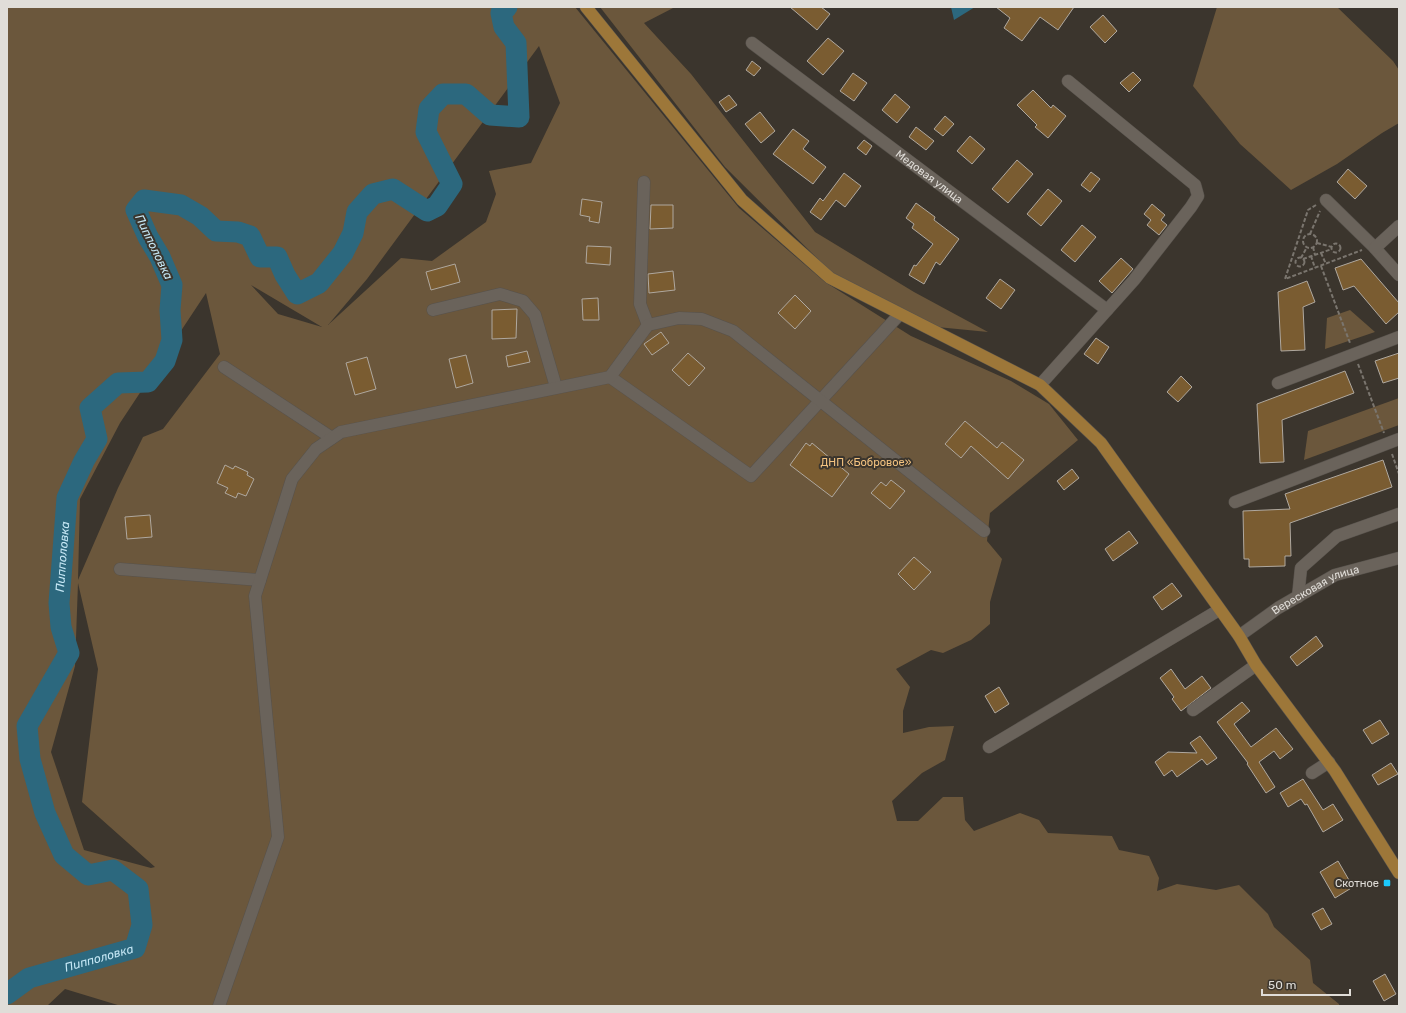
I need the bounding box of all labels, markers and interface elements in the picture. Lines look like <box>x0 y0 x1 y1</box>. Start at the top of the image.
street label: Медовая улица <box>893 147 965 206</box>
water label: Пипполовка <box>132 212 176 282</box>
park label: ДНП «Бобровое» <box>821 456 912 469</box>
water label: Пипполовка <box>53 521 72 593</box>
street label: Вересковая улица <box>1269 562 1360 617</box>
place label: Скотное <box>1335 877 1379 890</box>
marker: Скотное <box>1382 878 1392 888</box>
water label: Пипполовка <box>63 942 135 975</box>
scale bar <box>1262 971 1350 997</box>
text: 50 m <box>1268 978 1296 992</box>

